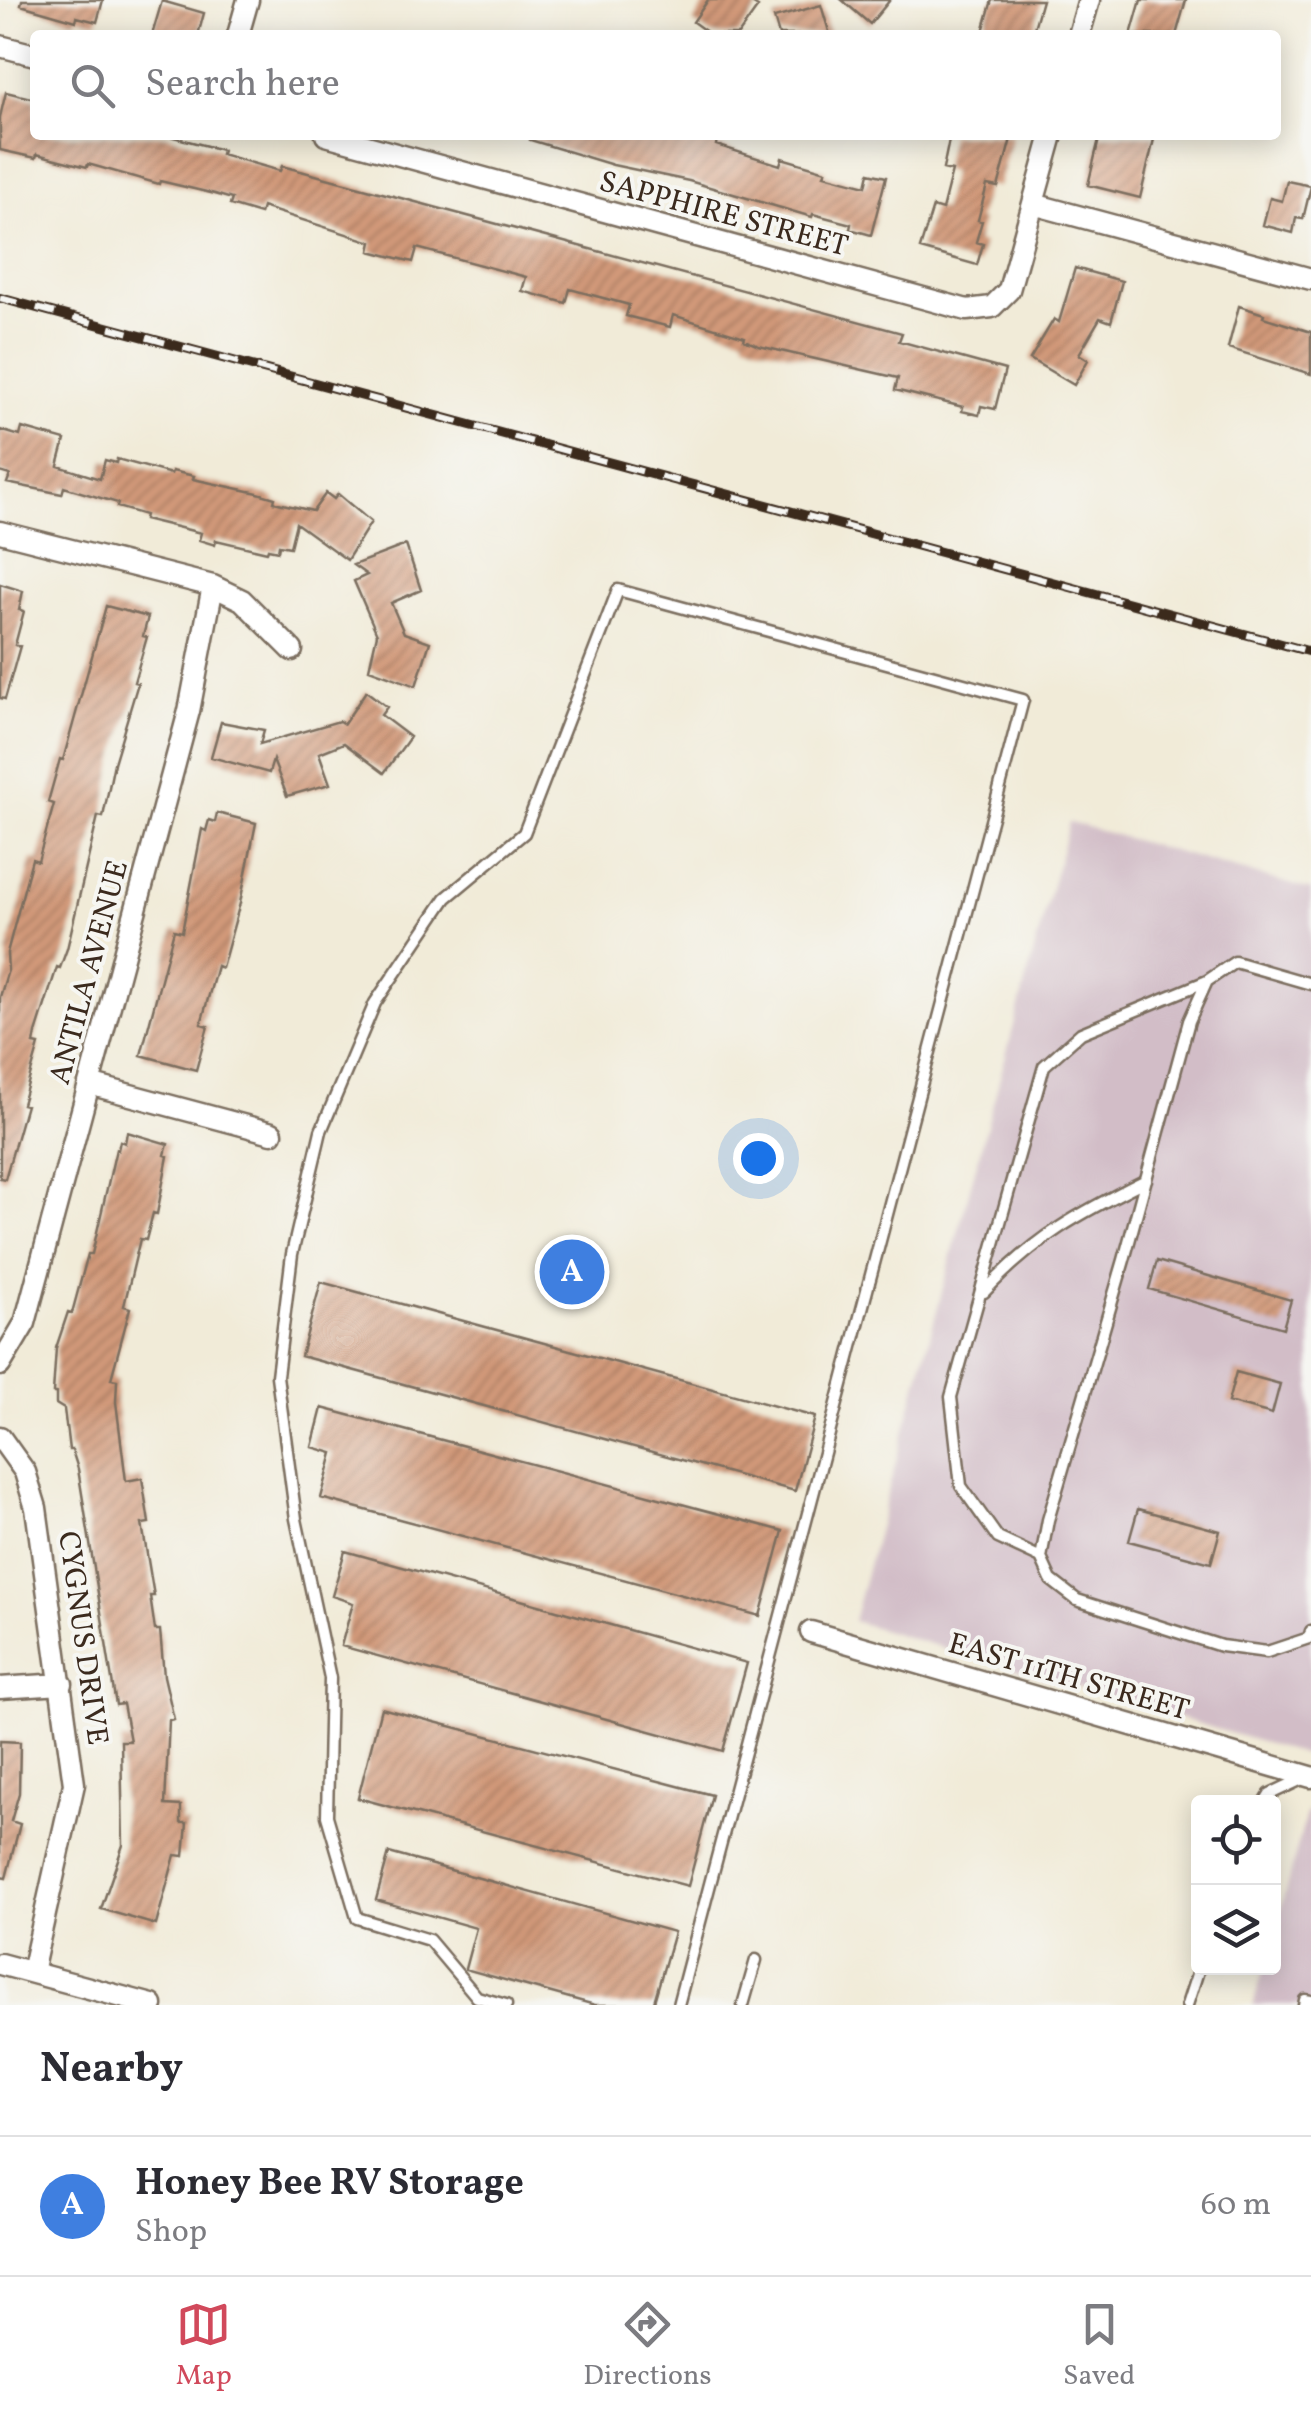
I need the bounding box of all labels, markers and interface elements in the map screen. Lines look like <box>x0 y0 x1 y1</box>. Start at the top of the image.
search box <box>30 30 1281 140</box>
icon: search <box>65 58 120 113</box>
text: Search here <box>145 59 340 112</box>
street label: SAPPHIRE STREET <box>594 162 853 268</box>
street label: ANTILA AVENUE <box>40 856 140 1089</box>
your location <box>733 1133 784 1184</box>
pin: A <box>540 1234 604 1310</box>
street label: CYGNUS DRIVE <box>46 1529 118 1748</box>
street label: EAST 11TH STREET <box>943 1623 1194 1732</box>
map controls <box>1191 1795 1281 1975</box>
button: locate <box>1191 1795 1281 1885</box>
button: layers <box>1191 1885 1281 1975</box>
text: Nearby <box>40 2041 183 2100</box>
text: Honey Bee RV Storage <box>135 2158 524 2211</box>
text: A <box>61 2184 84 2228</box>
text: 60 m <box>1201 2184 1271 2228</box>
text: Shop <box>135 2211 207 2255</box>
tab: Map <box>176 2297 232 2396</box>
tab: Directions <box>583 2297 712 2396</box>
tab: Saved <box>1063 2297 1135 2396</box>

